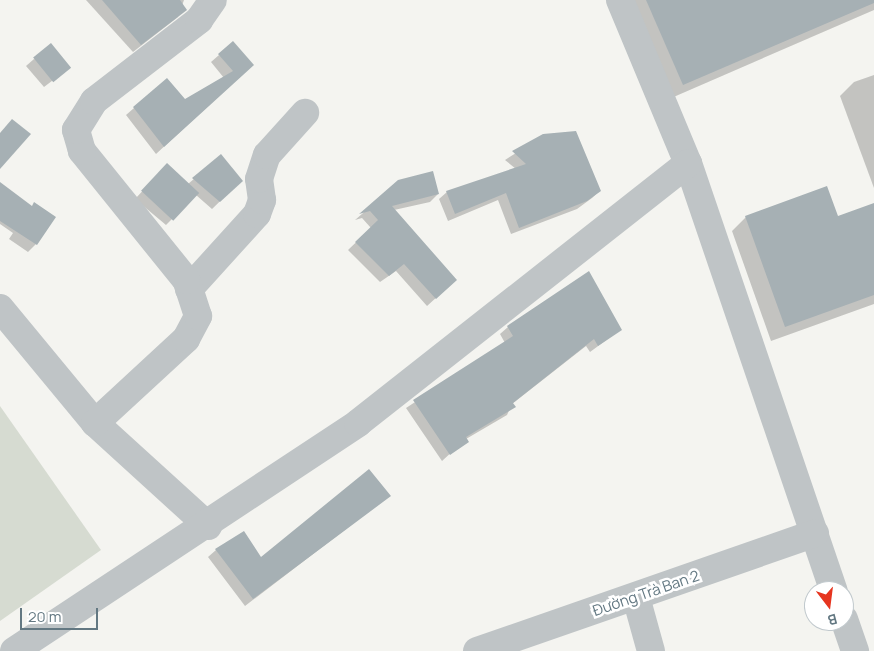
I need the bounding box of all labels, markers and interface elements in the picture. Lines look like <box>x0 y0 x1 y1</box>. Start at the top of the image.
street label: Đường Trà Ban 2 <box>590 566 702 620</box>
north arrow <box>804 581 854 631</box>
scale bar <box>22 598 100 630</box>
text: 20 m <box>28 606 61 627</box>
text: B <box>826 610 839 630</box>

